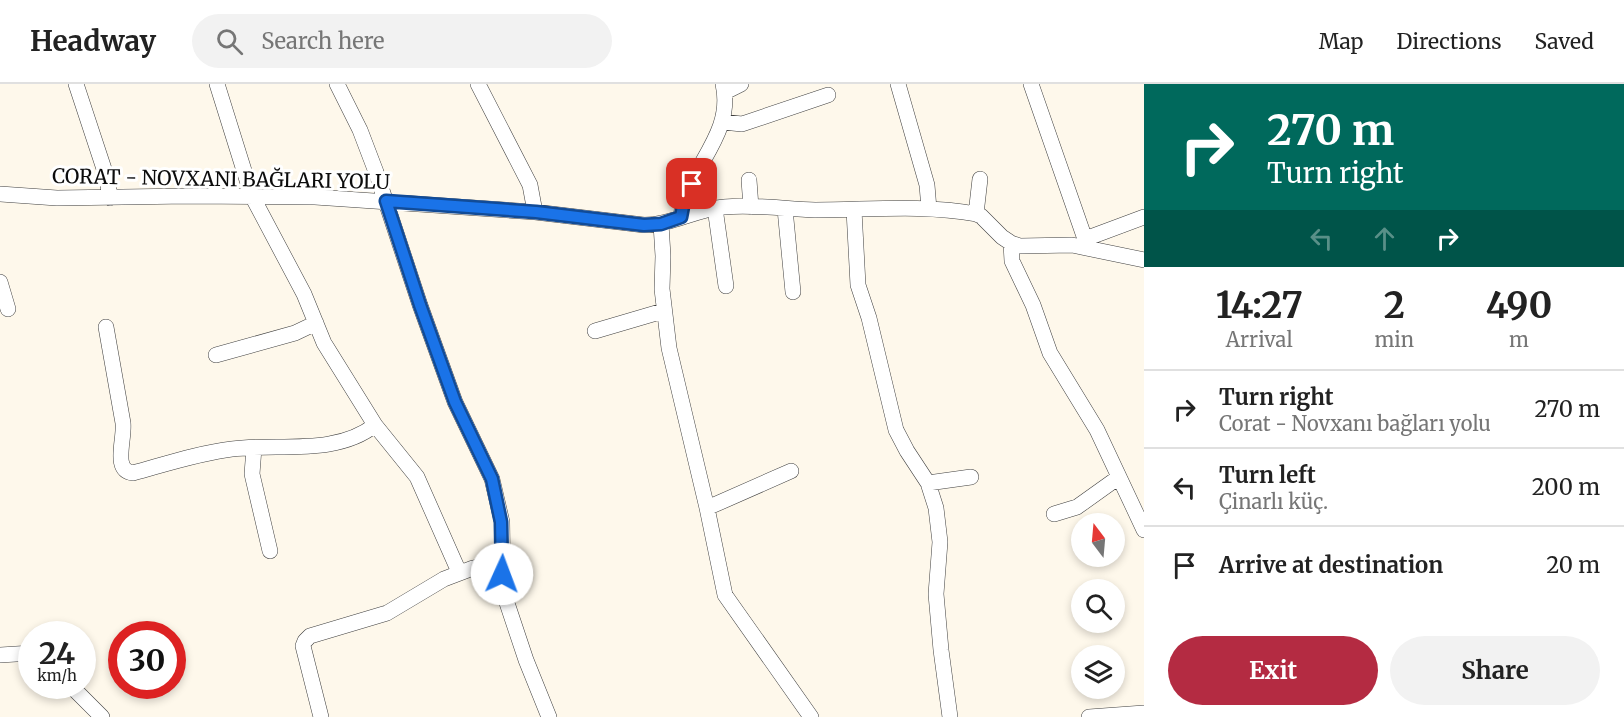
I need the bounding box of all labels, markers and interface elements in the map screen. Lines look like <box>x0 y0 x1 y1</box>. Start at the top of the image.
search box <box>192 14 612 68</box>
text: Headway <box>30 23 156 59</box>
icon: search <box>213 25 246 58</box>
text: Search here <box>261 27 385 55</box>
text: Map <box>1319 28 1363 55</box>
text: Directions <box>1396 28 1501 55</box>
text: Saved <box>1534 28 1594 55</box>
text: 270 m <box>1267 104 1394 156</box>
icon: right <box>1168 108 1246 186</box>
text: Turn right <box>1267 156 1404 190</box>
pin <box>666 158 717 209</box>
street label: CORAT - NOVXANI BAĞLARI YOLU <box>52 162 390 194</box>
icon: arrive <box>675 167 708 200</box>
icon: left <box>1305 222 1338 255</box>
icon: ahead <box>1368 222 1401 255</box>
icon: right <box>1431 222 1464 255</box>
text: 14:27 <box>1216 283 1303 328</box>
text: 2 <box>1384 283 1405 328</box>
text: 490 <box>1486 283 1552 328</box>
text: Arrival <box>1226 327 1293 352</box>
text: min <box>1374 327 1414 352</box>
text: m <box>1509 327 1529 352</box>
text: Turn right <box>1219 383 1333 411</box>
icon: right <box>1168 393 1201 426</box>
text: 270 m <box>1534 395 1600 423</box>
text: Corat - Novxanı bağları yolu <box>1219 411 1491 436</box>
text: Turn left <box>1219 461 1316 489</box>
icon: left <box>1168 471 1201 504</box>
text: 200 m <box>1532 473 1600 501</box>
text: Çinarlı küç. <box>1219 489 1328 514</box>
north arrow <box>1071 513 1125 567</box>
map controls <box>1071 513 1125 699</box>
position arrow <box>470 542 534 606</box>
icon: arrive <box>1168 549 1201 582</box>
text: Arrive at destination <box>1219 551 1443 579</box>
text: 20 m <box>1546 551 1600 579</box>
button: search <box>1071 579 1125 633</box>
speed limit sign: 30 <box>108 621 186 699</box>
text: 24 <box>39 634 75 672</box>
button: Exit <box>1168 636 1378 705</box>
button: Share <box>1390 636 1600 705</box>
button: layers <box>1071 645 1125 699</box>
text: km/h <box>37 666 77 685</box>

